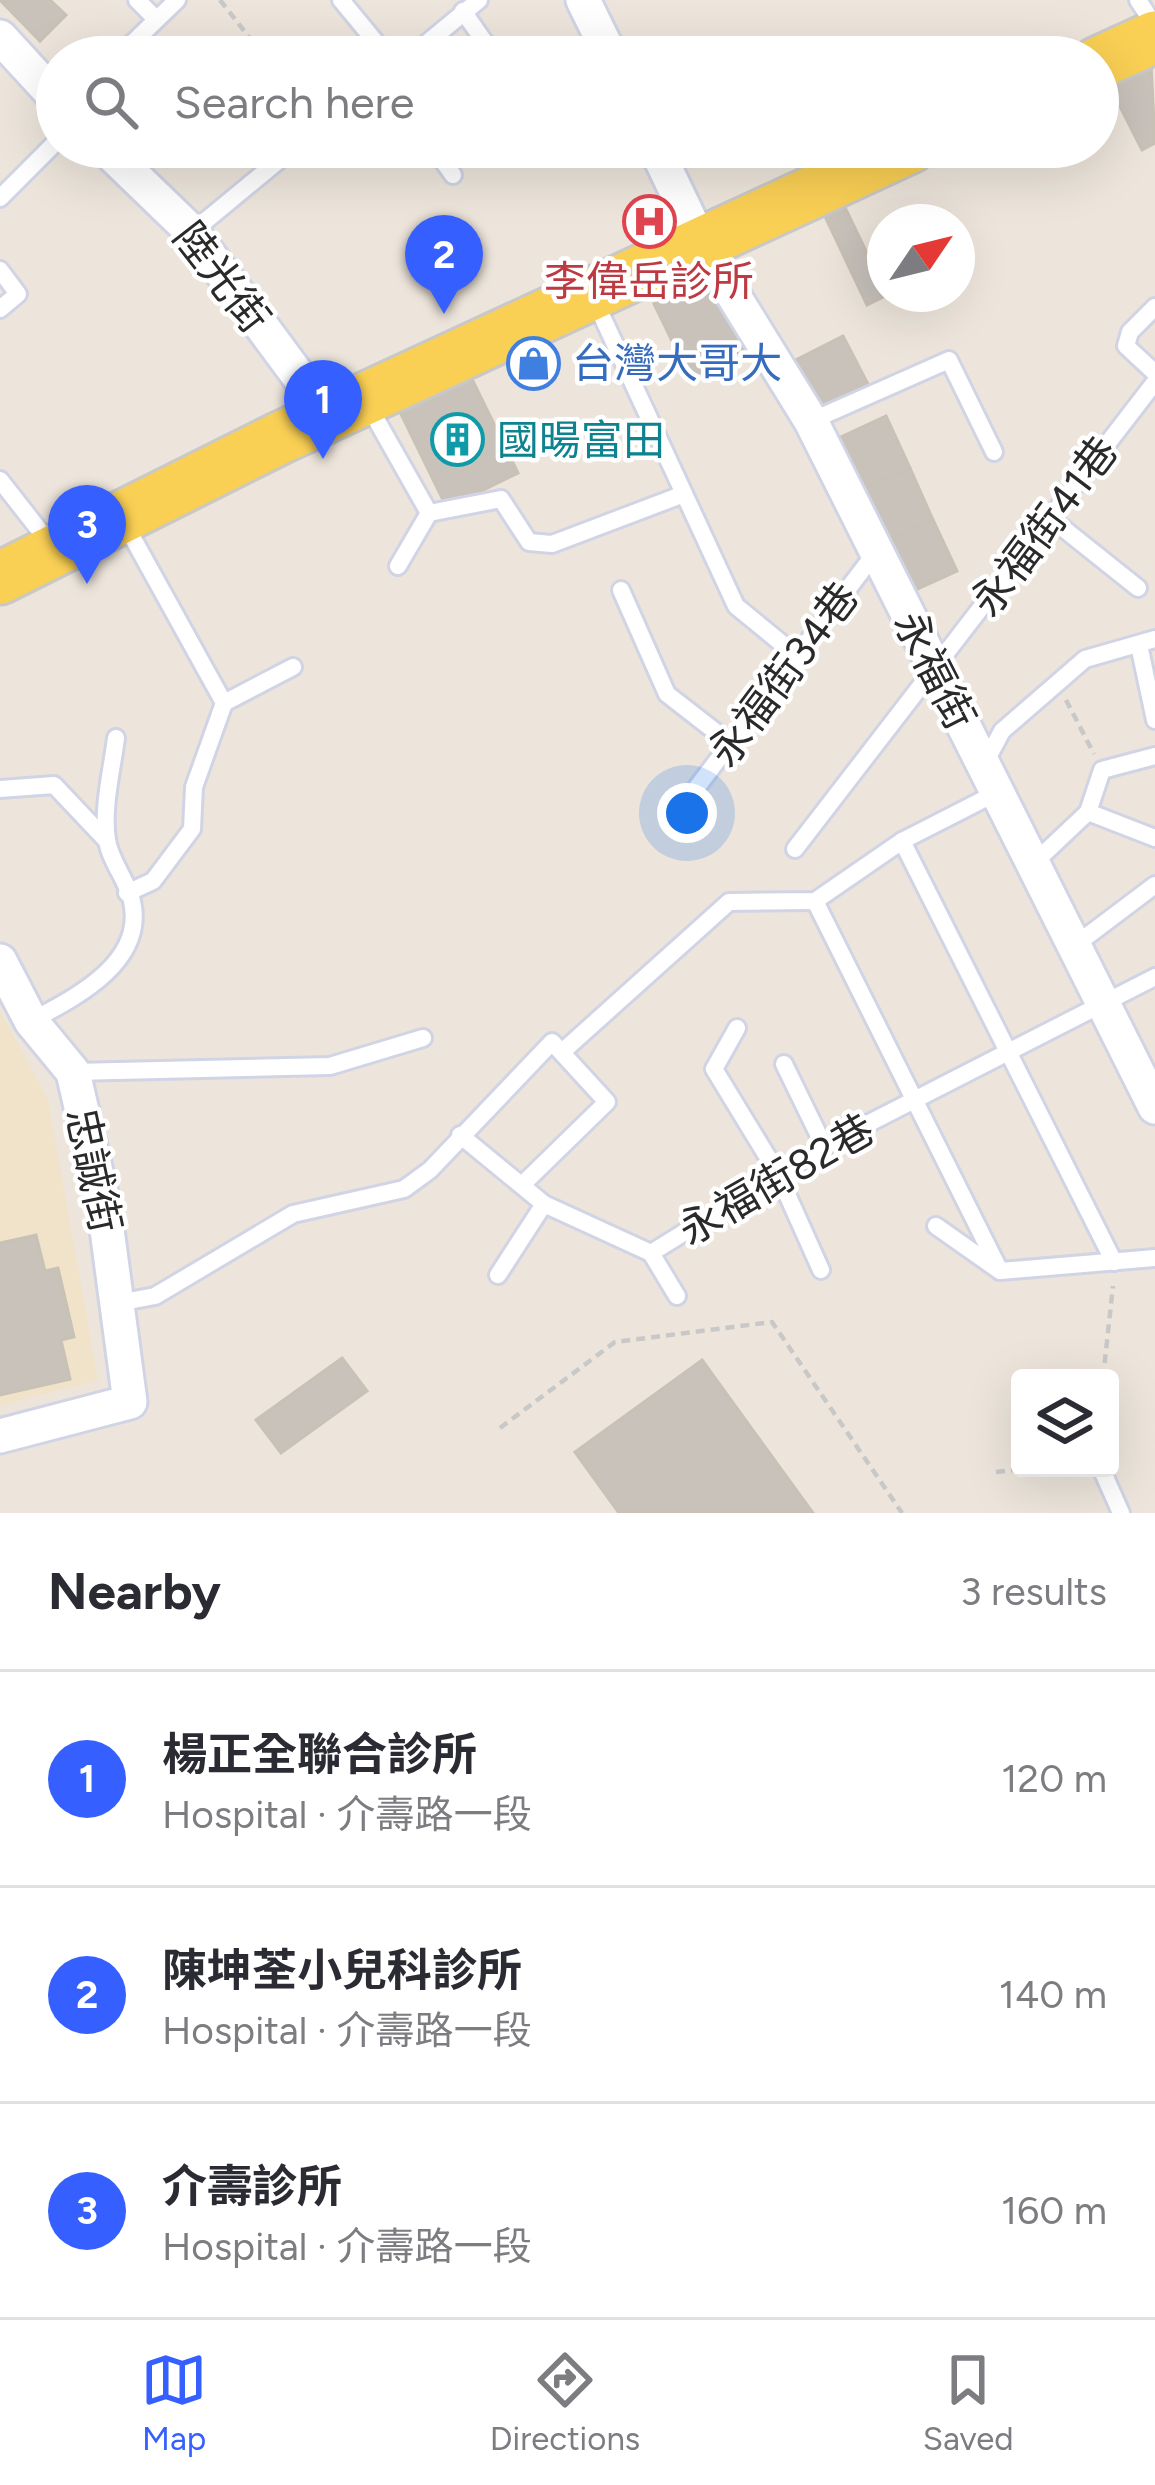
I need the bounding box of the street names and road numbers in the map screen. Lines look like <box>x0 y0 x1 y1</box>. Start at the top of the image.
street label: 陸光街 <box>163 212 280 343</box>
street label: 永福街41巷 <box>960 427 1128 626</box>
street label: 永福街34巷 <box>698 572 869 776</box>
street label: 永福街 <box>883 603 986 738</box>
street label: 忠誠街 <box>55 1103 132 1237</box>
street label: 永福街82巷 <box>669 1103 883 1256</box>

